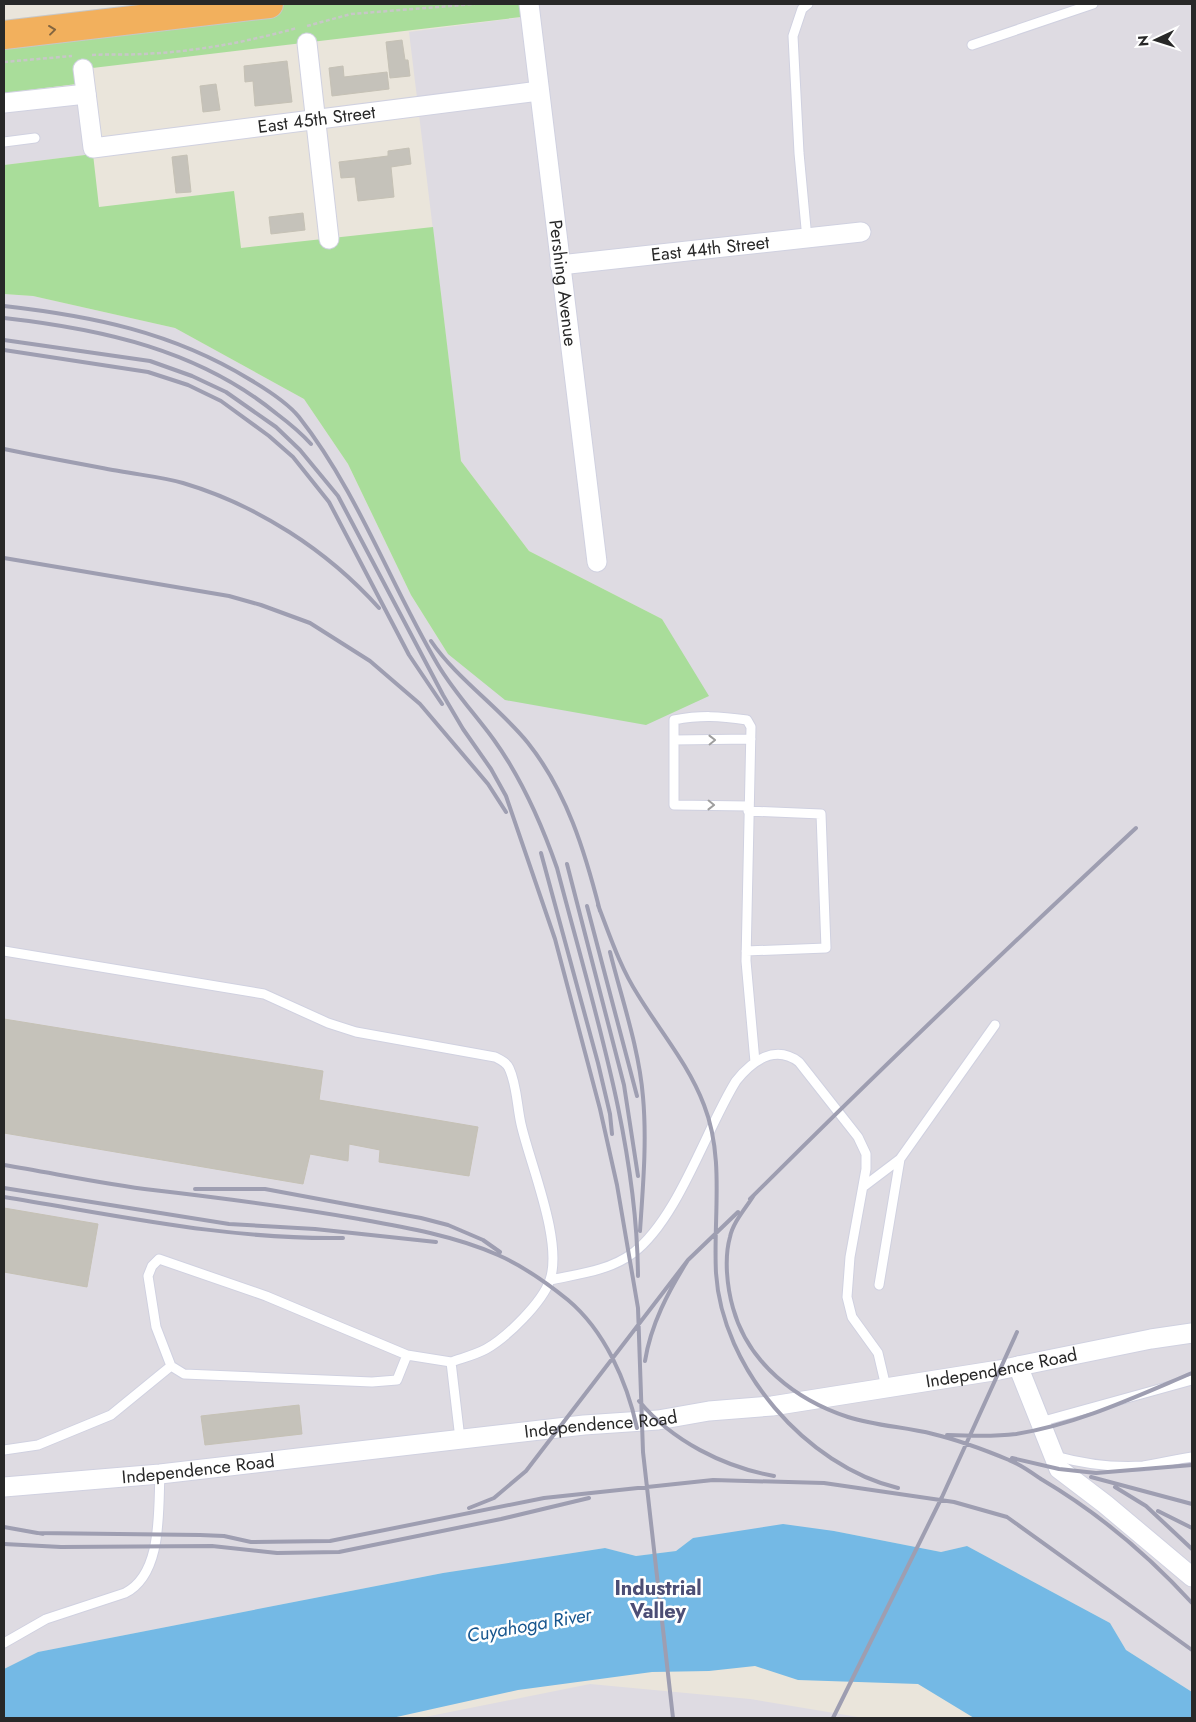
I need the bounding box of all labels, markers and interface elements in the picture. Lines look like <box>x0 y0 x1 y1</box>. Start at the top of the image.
north arrow <box>1131 15 1181 65</box>
one-way arrow <box>48 25 56 36</box>
text: N <box>1133 35 1153 47</box>
street label: East 45th Street <box>256 99 378 140</box>
street label: Pershing Avenue <box>542 218 584 348</box>
street label: East 44th Street <box>650 229 771 268</box>
one-way arrow <box>709 735 717 745</box>
one-way arrow <box>708 800 716 811</box>
street label: Independence Road <box>924 1341 1079 1394</box>
street label: Independence Road <box>523 1404 679 1445</box>
street label: Independence Road <box>121 1448 276 1490</box>
district label: Industrial Valley <box>614 1574 702 1626</box>
water label: Cuyahoga River <box>465 1600 595 1649</box>

